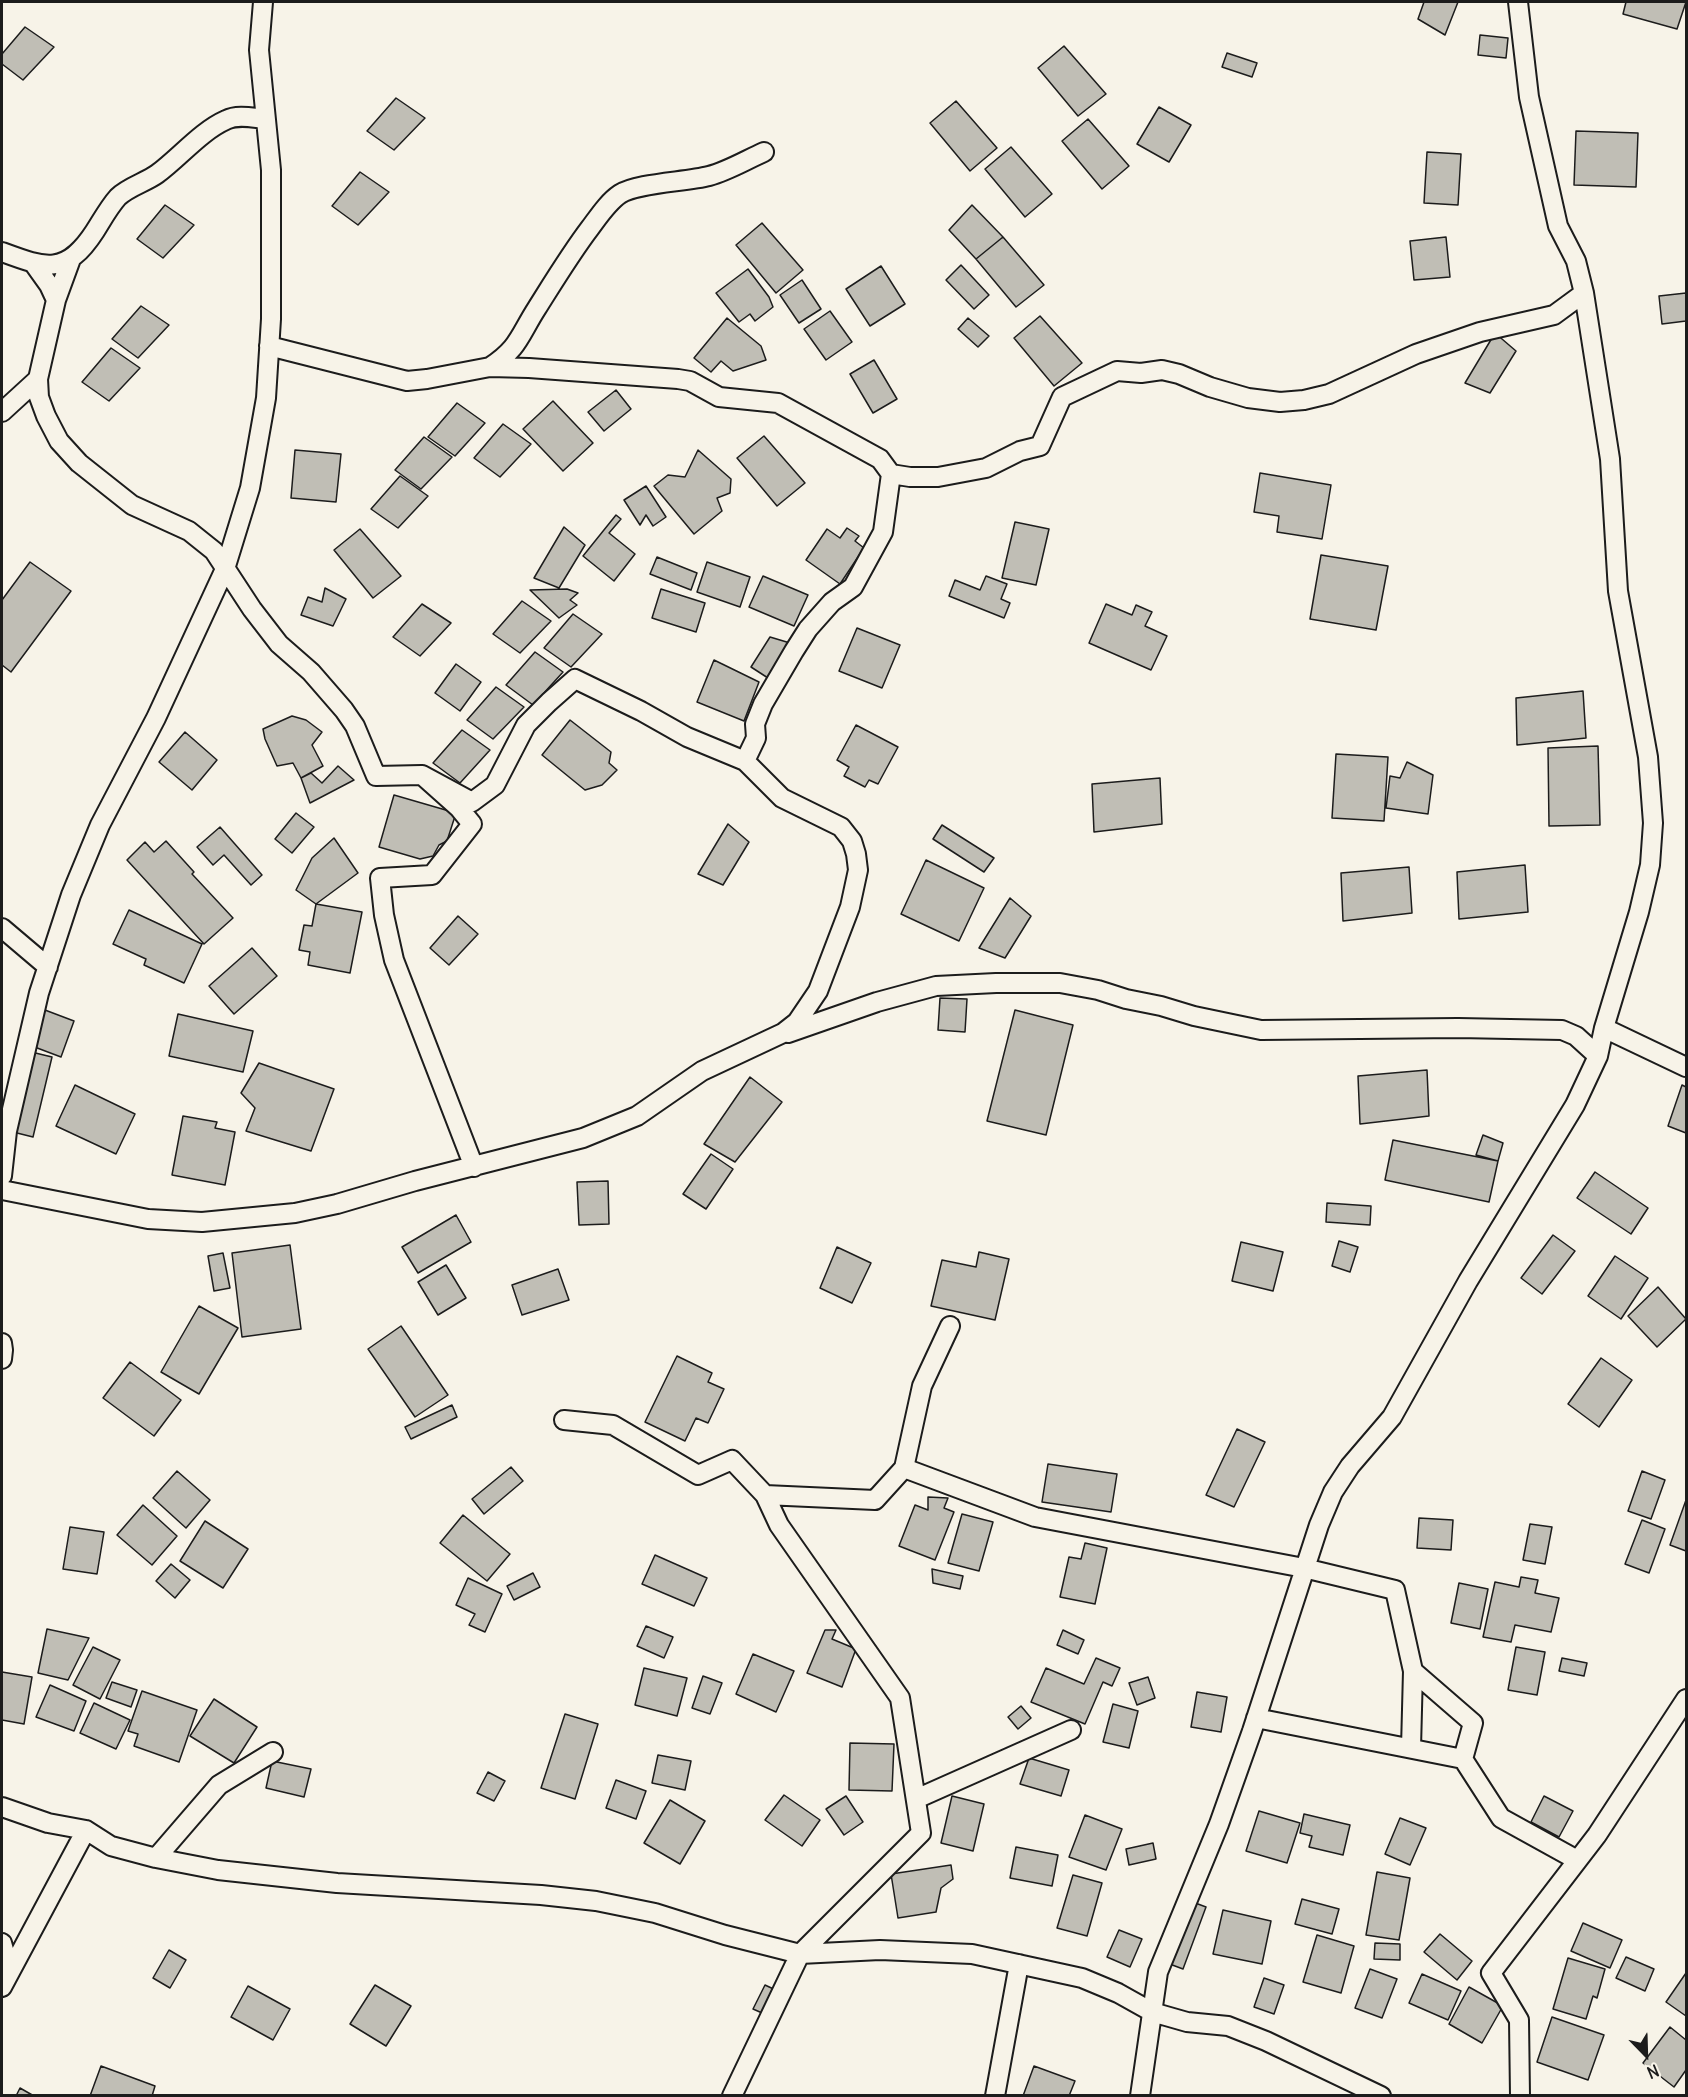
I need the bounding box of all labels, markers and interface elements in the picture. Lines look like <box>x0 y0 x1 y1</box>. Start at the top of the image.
north arrow <box>1616 2025 1676 2085</box>
text: N <box>1644 2060 1662 2083</box>

